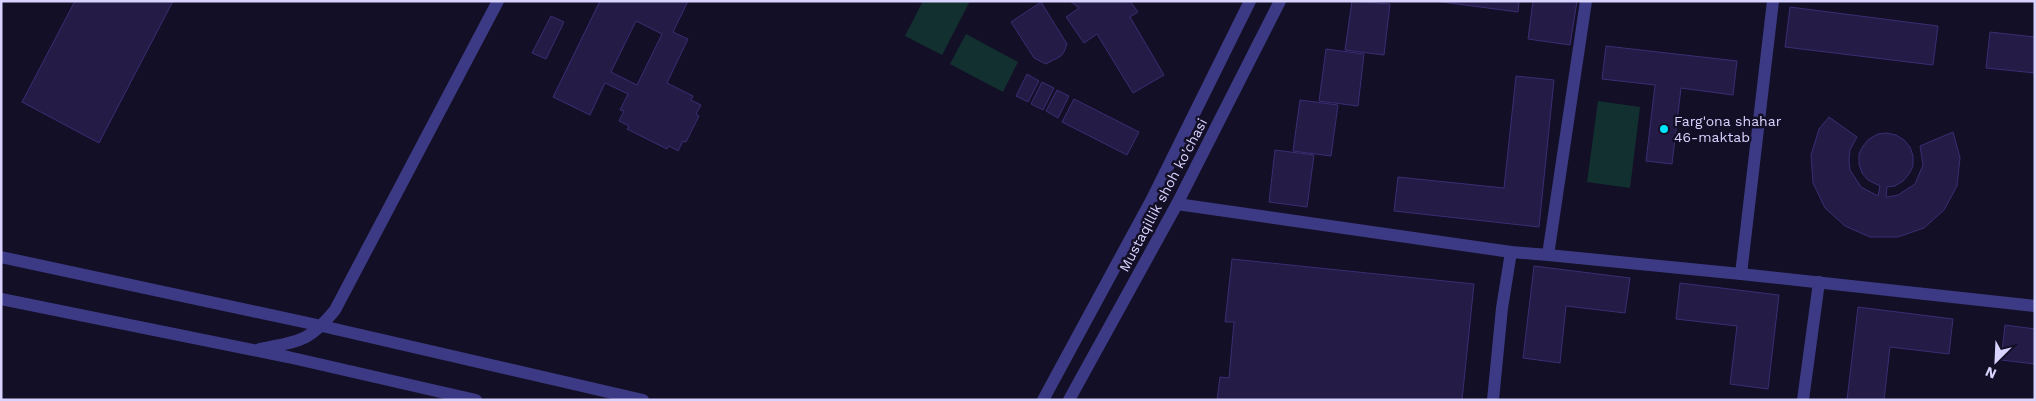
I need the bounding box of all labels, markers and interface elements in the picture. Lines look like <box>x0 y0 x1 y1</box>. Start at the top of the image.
place label: Farg'ona shahar 46-maktab <box>1674 113 1782 145</box>
street label: Mustaqillik shoh ko'chasi <box>1116 116 1210 274</box>
marker: Farg'ona shahar 46-maktab <box>1658 123 1670 135</box>
north arrow <box>1971 336 2021 386</box>
text: N <box>1983 363 1999 382</box>

